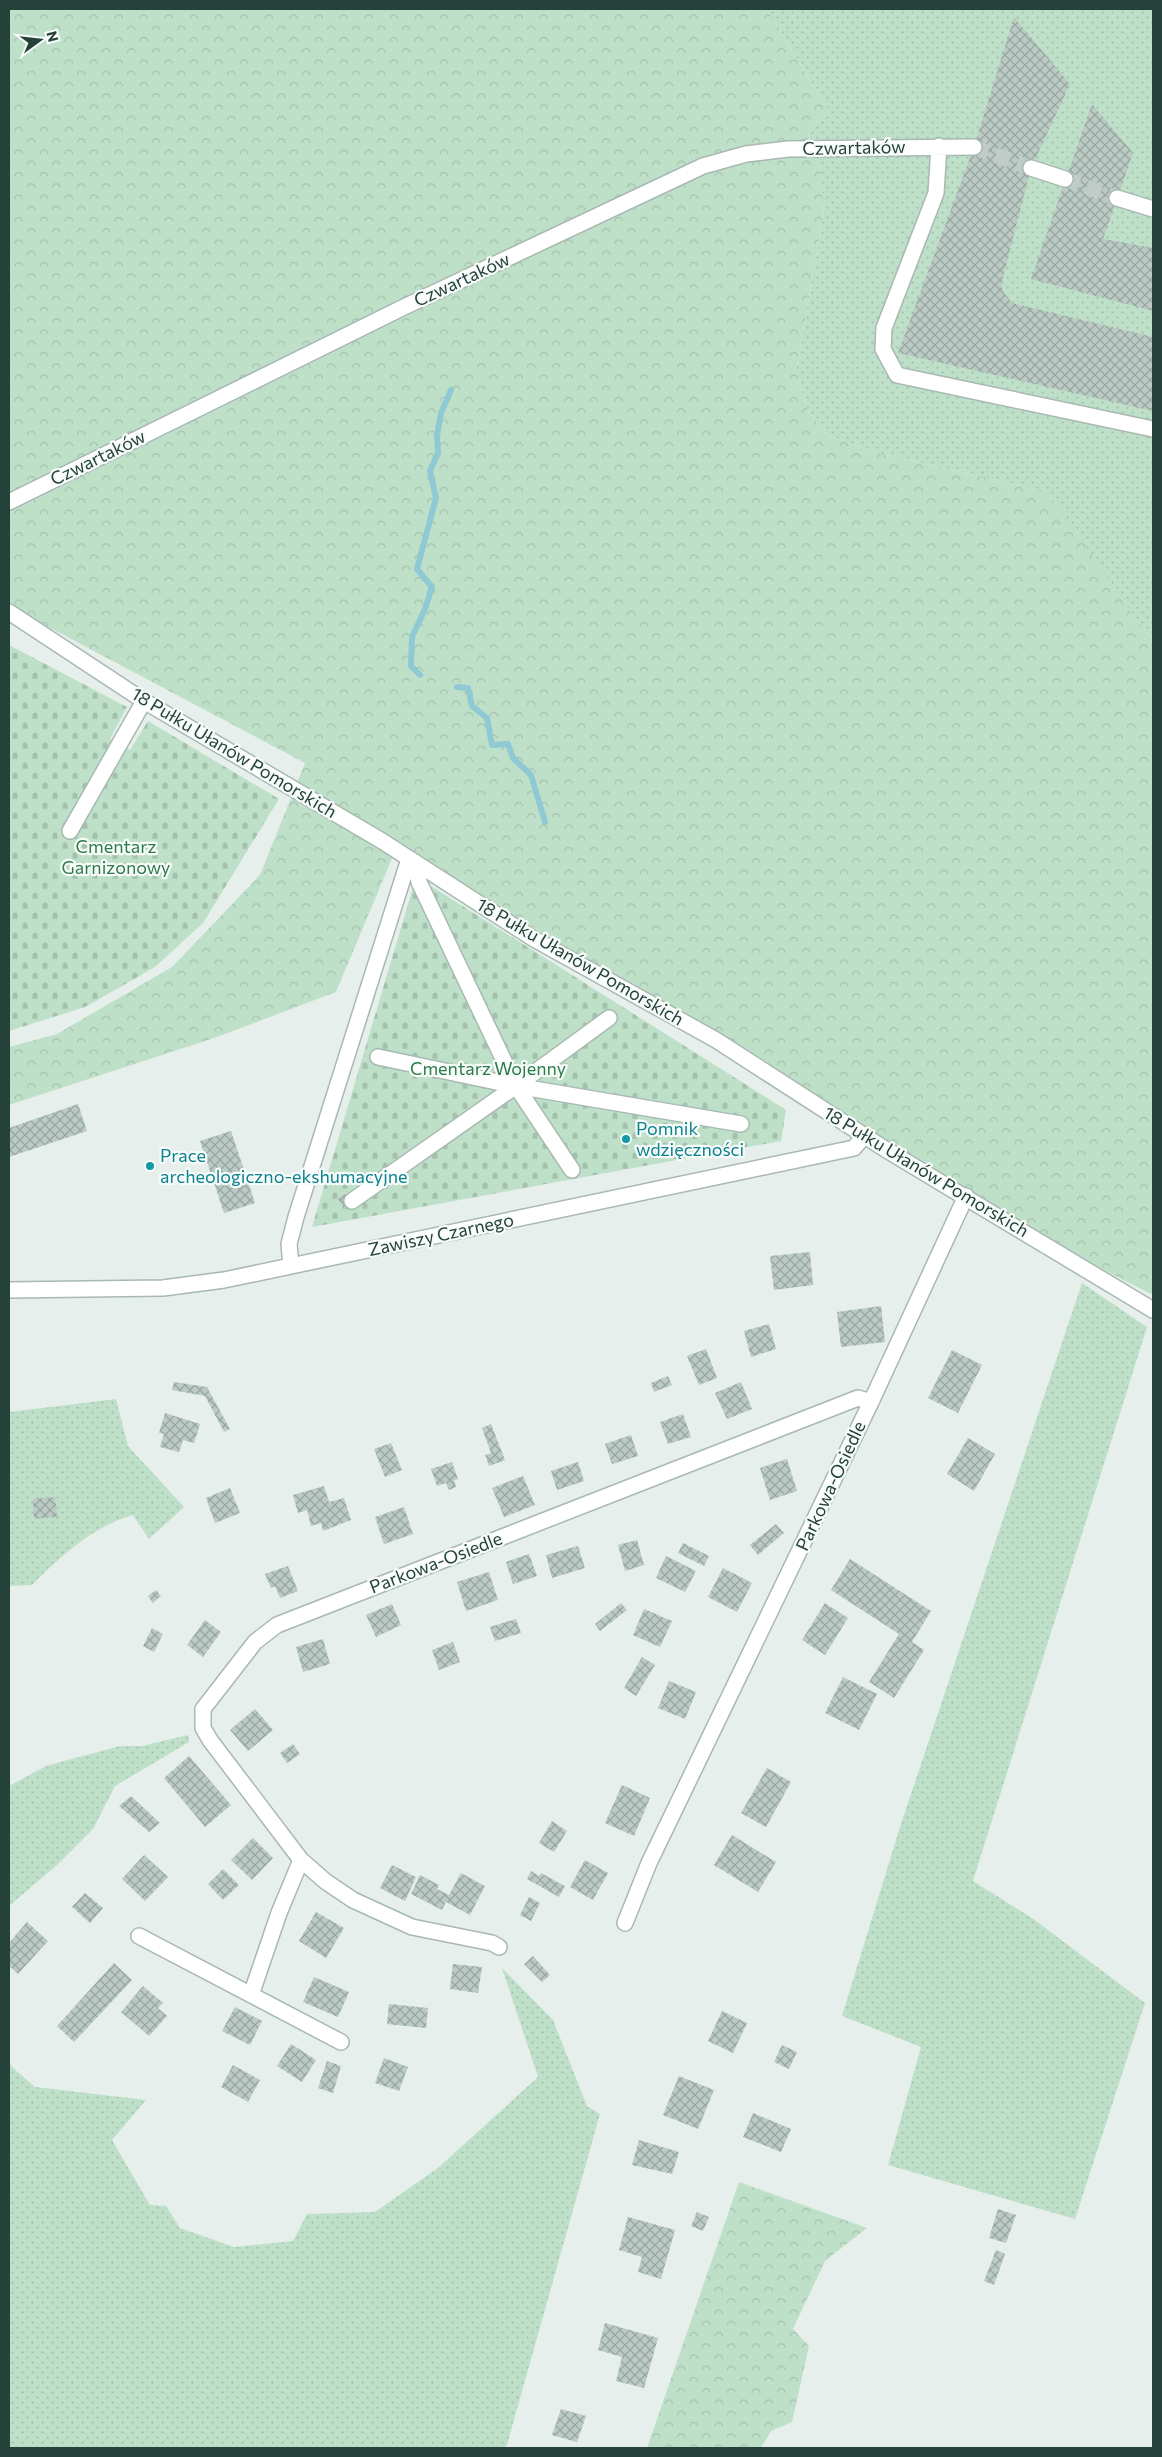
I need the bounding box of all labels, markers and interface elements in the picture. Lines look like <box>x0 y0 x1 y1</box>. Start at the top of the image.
north arrow <box>15 15 65 65</box>
text: N <box>43 29 63 44</box>
street label: Czwartaków <box>802 135 906 159</box>
street label: Czwartaków <box>410 247 513 311</box>
street label: Czwartaków <box>46 425 149 490</box>
street label: 18 Pułku Ułanów Pomorskich <box>128 682 341 822</box>
park label: Cmentarz Garnizonowy <box>62 835 170 878</box>
street label: 18 Pułku Ułanów Pomorskich <box>473 893 688 1030</box>
park label: Cmentarz Wojenny <box>410 1057 566 1079</box>
street label: 18 Pułku Ułanów Pomorskich <box>820 1101 1033 1241</box>
place label: Pomnik wdzięczności <box>636 1117 744 1160</box>
marker: Pomnik wdzięczności <box>620 1133 632 1145</box>
place label: Prace archeologiczno-ekshumacyjne <box>160 1144 408 1187</box>
marker: Prace archeologiczno-ekshumacyjne <box>144 1160 156 1172</box>
street label: Zawiszy Czarnego <box>366 1208 516 1260</box>
street label: Parkowa-Osiedle <box>790 1417 870 1554</box>
street label: Parkowa-Osiedle <box>366 1527 505 1597</box>

